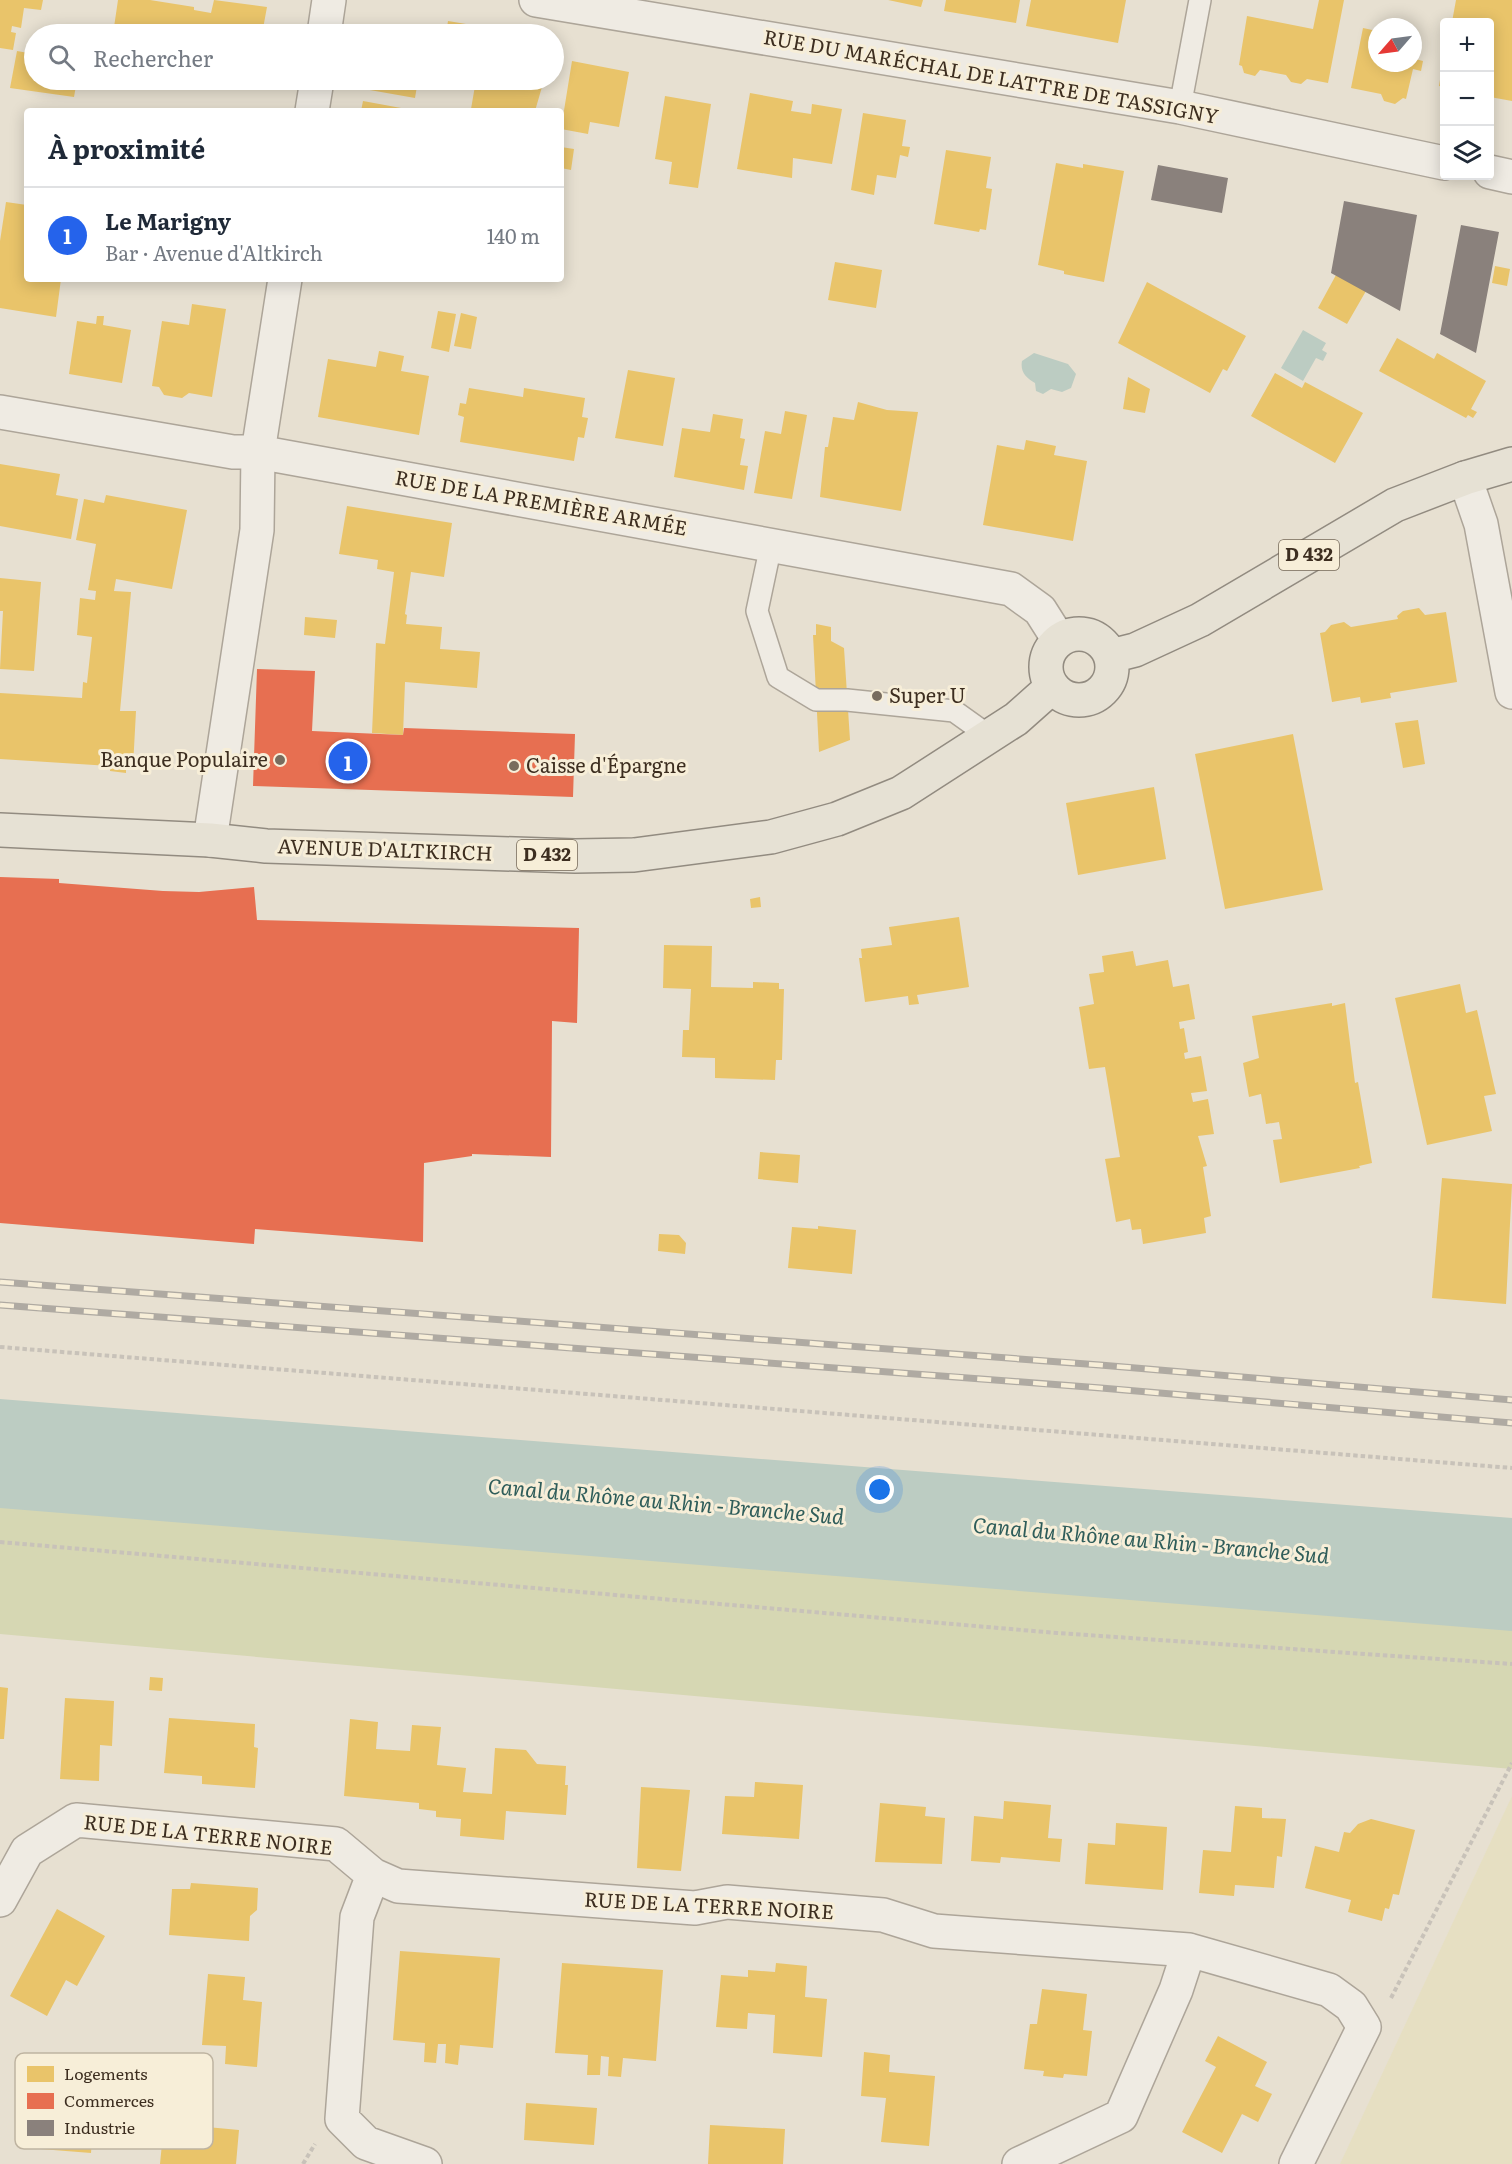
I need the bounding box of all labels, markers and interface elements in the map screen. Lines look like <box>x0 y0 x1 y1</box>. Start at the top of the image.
north arrow <box>1368 18 1422 72</box>
map controls <box>1440 18 1494 180</box>
button: + <box>1440 18 1494 72</box>
street label: RUE DU MARÉCHAL DE LATTRE DE TASSIGNY <box>761 20 1221 130</box>
search box <box>24 24 564 90</box>
icon: search <box>45 41 78 74</box>
text: Rechercher <box>93 41 213 74</box>
button: − <box>1440 72 1494 126</box>
button: layers <box>1440 126 1494 180</box>
text: À proximité <box>48 128 205 167</box>
text: Le Marigny <box>105 204 231 237</box>
text: 1 <box>63 220 72 250</box>
text: 140 m <box>487 220 540 250</box>
text: Bar · Avenue d'Altkirch <box>105 237 323 267</box>
street label: RUE DE LA PREMIÈRE ARMÉE <box>393 461 690 541</box>
road number: D 432 <box>1279 540 1339 570</box>
place label: Super U <box>889 679 966 709</box>
marker: Super U <box>870 689 884 703</box>
pin: 1 <box>328 738 368 783</box>
place label: Banque Populaire <box>100 743 268 773</box>
place label: Caisse d'Épargne <box>526 749 686 779</box>
marker: Banque Populaire <box>273 753 287 767</box>
marker: Caisse d'Épargne <box>507 759 521 773</box>
street label: AVENUE D'ALTKIRCH <box>277 829 493 867</box>
road number: D 432 <box>517 840 577 870</box>
water label: Canal du Rhône au Rhin - Branche Sud <box>487 1468 846 1531</box>
your location <box>865 1475 894 1504</box>
water label: Canal du Rhône au Rhin - Branche Sud <box>972 1507 1331 1570</box>
street label: RUE DE LA TERRE NOIRE <box>82 1805 334 1861</box>
street label: RUE DE LA TERRE NOIRE <box>583 1882 835 1926</box>
legend <box>15 2053 213 2149</box>
text: Logements <box>64 2061 147 2085</box>
text: Commerces <box>64 2088 154 2112</box>
text: Industrie <box>64 2115 135 2139</box>

